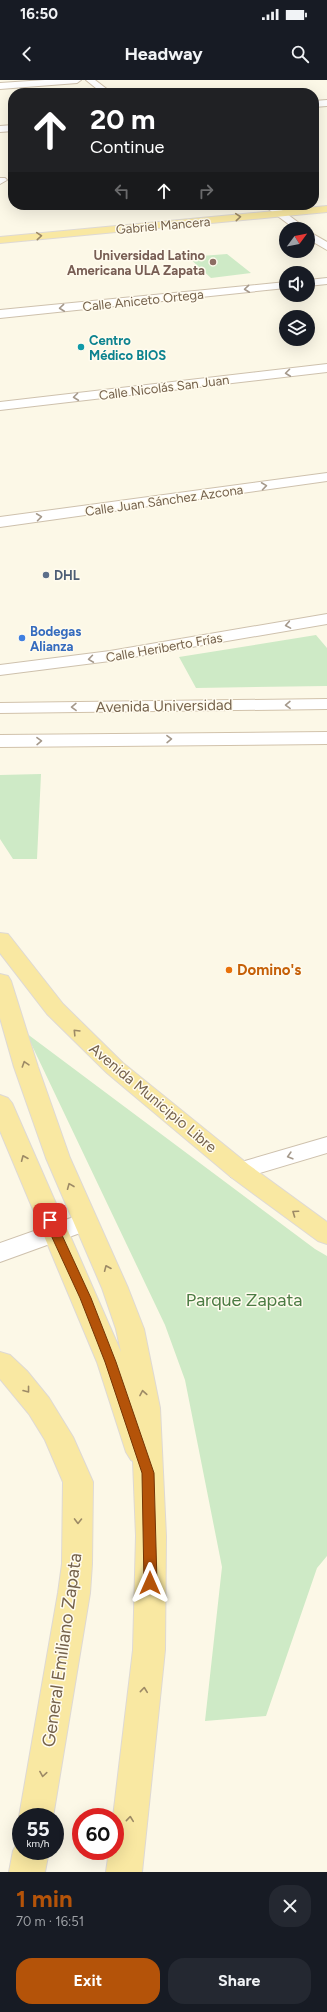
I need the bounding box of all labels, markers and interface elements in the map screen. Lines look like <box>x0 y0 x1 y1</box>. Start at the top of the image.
text: 16:50 <box>20 5 58 23</box>
icon: back <box>16 43 38 65</box>
text: Headway <box>124 43 203 65</box>
icon: search <box>289 43 311 65</box>
text: 20 m <box>90 102 155 136</box>
icon: ahead <box>24 104 76 156</box>
text: Continue <box>90 136 164 158</box>
icon: left <box>111 180 133 202</box>
icon: ahead <box>153 180 175 202</box>
icon: right <box>195 180 217 202</box>
one-way arrow <box>235 213 241 222</box>
street label: Gabriel Mancera <box>115 214 211 237</box>
north arrow <box>279 222 315 258</box>
map controls <box>279 222 315 346</box>
one-way arrow <box>36 232 42 241</box>
place label: Universidad Latino Americana ULA Zapata <box>67 248 205 278</box>
marker: Universidad Latino Americana ULA Zapata <box>208 257 218 267</box>
button: sound <box>279 266 315 302</box>
one-way arrow <box>244 284 250 293</box>
street label: Calle Aniceto Ortega <box>82 287 204 314</box>
one-way arrow <box>59 303 65 312</box>
button: layers <box>279 310 315 346</box>
place label: Centro Médico BIOS <box>89 333 166 363</box>
marker: Centro Médico BIOS <box>76 342 86 352</box>
one-way arrow <box>285 368 291 377</box>
street label: Calle Nicolás San Juan <box>98 372 230 403</box>
one-way arrow <box>73 392 79 401</box>
street label: Calle Juan Sánchez Azcona <box>84 482 244 519</box>
one-way arrow <box>261 482 268 491</box>
one-way arrow <box>36 513 42 522</box>
place label: DHL <box>54 568 80 583</box>
marker: DHL <box>41 570 51 580</box>
one-way arrow <box>285 620 292 629</box>
place label: Bodegas Alianza <box>30 624 81 654</box>
street label: Calle Heriberto Frías <box>105 630 224 665</box>
marker: Bodegas Alianza <box>17 633 27 643</box>
one-way arrow <box>88 654 94 663</box>
street label: Avenida Universidad <box>95 696 233 716</box>
one-way arrow <box>285 700 291 709</box>
one-way arrow <box>71 703 77 711</box>
one-way arrow <box>166 735 172 743</box>
one-way arrow <box>36 737 42 745</box>
place label: Domino's <box>237 961 301 979</box>
marker: Domino's <box>224 965 234 975</box>
one-way arrow <box>74 1029 81 1037</box>
street label: Avenida Municipio Libre <box>86 1040 220 1156</box>
one-way arrow <box>21 1061 30 1068</box>
one-way arrow <box>286 1151 293 1160</box>
one-way arrow <box>20 1155 28 1162</box>
one-way arrow <box>67 1183 75 1191</box>
pin <box>33 1203 67 1237</box>
icon: arrive <box>39 1209 61 1231</box>
one-way arrow <box>292 1210 299 1218</box>
one-way arrow <box>104 1265 112 1273</box>
park label: Parque Zapata <box>186 1289 302 1311</box>
one-way arrow <box>22 1386 29 1393</box>
one-way arrow <box>140 1390 148 1396</box>
one-way arrow <box>74 1518 82 1524</box>
street label: General Emiliano Zapata <box>37 1551 87 1749</box>
position arrow <box>129 1562 171 1604</box>
one-way arrow <box>140 1687 149 1693</box>
one-way arrow <box>40 1771 48 1777</box>
speed limit sign: 60 <box>72 1808 124 1860</box>
one-way arrow <box>125 1816 134 1822</box>
text: 55 <box>26 1817 50 1841</box>
text: km/h <box>27 1837 49 1850</box>
text: 1 min <box>16 1884 73 1913</box>
button: close <box>269 1885 311 1927</box>
text: 70 m · 16:51 <box>16 1914 84 1929</box>
button: Exit <box>16 1958 160 2004</box>
button: Share <box>168 1958 311 2004</box>

